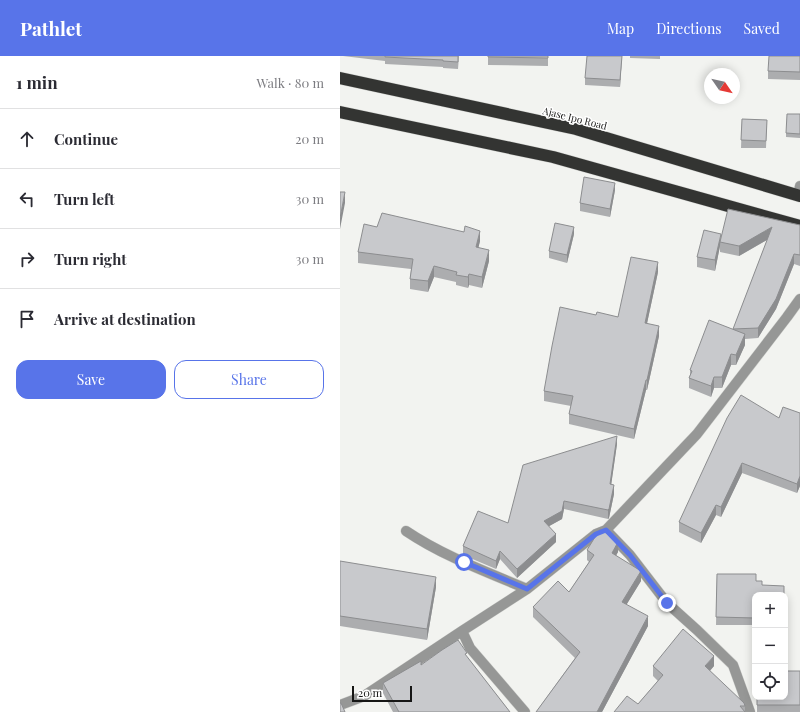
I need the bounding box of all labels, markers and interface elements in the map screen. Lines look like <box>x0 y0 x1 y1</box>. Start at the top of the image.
text: Pathlet <box>20 15 82 41</box>
text: Map <box>607 19 634 38</box>
text: Directions <box>656 19 722 38</box>
text: Saved <box>744 19 780 38</box>
north arrow <box>704 68 740 104</box>
text: 1 min <box>16 71 58 93</box>
text: Walk · 80 m <box>256 74 324 91</box>
street label: Ajase Ipo Road <box>540 103 609 133</box>
icon: ahead <box>16 128 38 150</box>
text: Continue <box>54 129 118 149</box>
text: 20 m <box>295 130 324 147</box>
icon: left <box>16 188 38 210</box>
text: Turn left <box>54 189 115 209</box>
text: 30 m <box>296 190 324 207</box>
icon: right <box>16 248 38 270</box>
text: Turn right <box>54 249 127 269</box>
text: 30 m <box>296 250 324 267</box>
icon: arrive <box>16 308 38 330</box>
text: Arrive at destination <box>54 309 196 329</box>
button: Save <box>16 360 166 399</box>
button: Share <box>174 360 324 399</box>
route start <box>455 553 473 571</box>
map controls <box>752 592 788 700</box>
button: + <box>752 592 788 628</box>
route end <box>658 594 676 612</box>
button: − <box>752 628 788 664</box>
button: locate <box>752 664 788 700</box>
scale bar <box>352 684 412 703</box>
text: 20 m <box>358 685 382 700</box>

